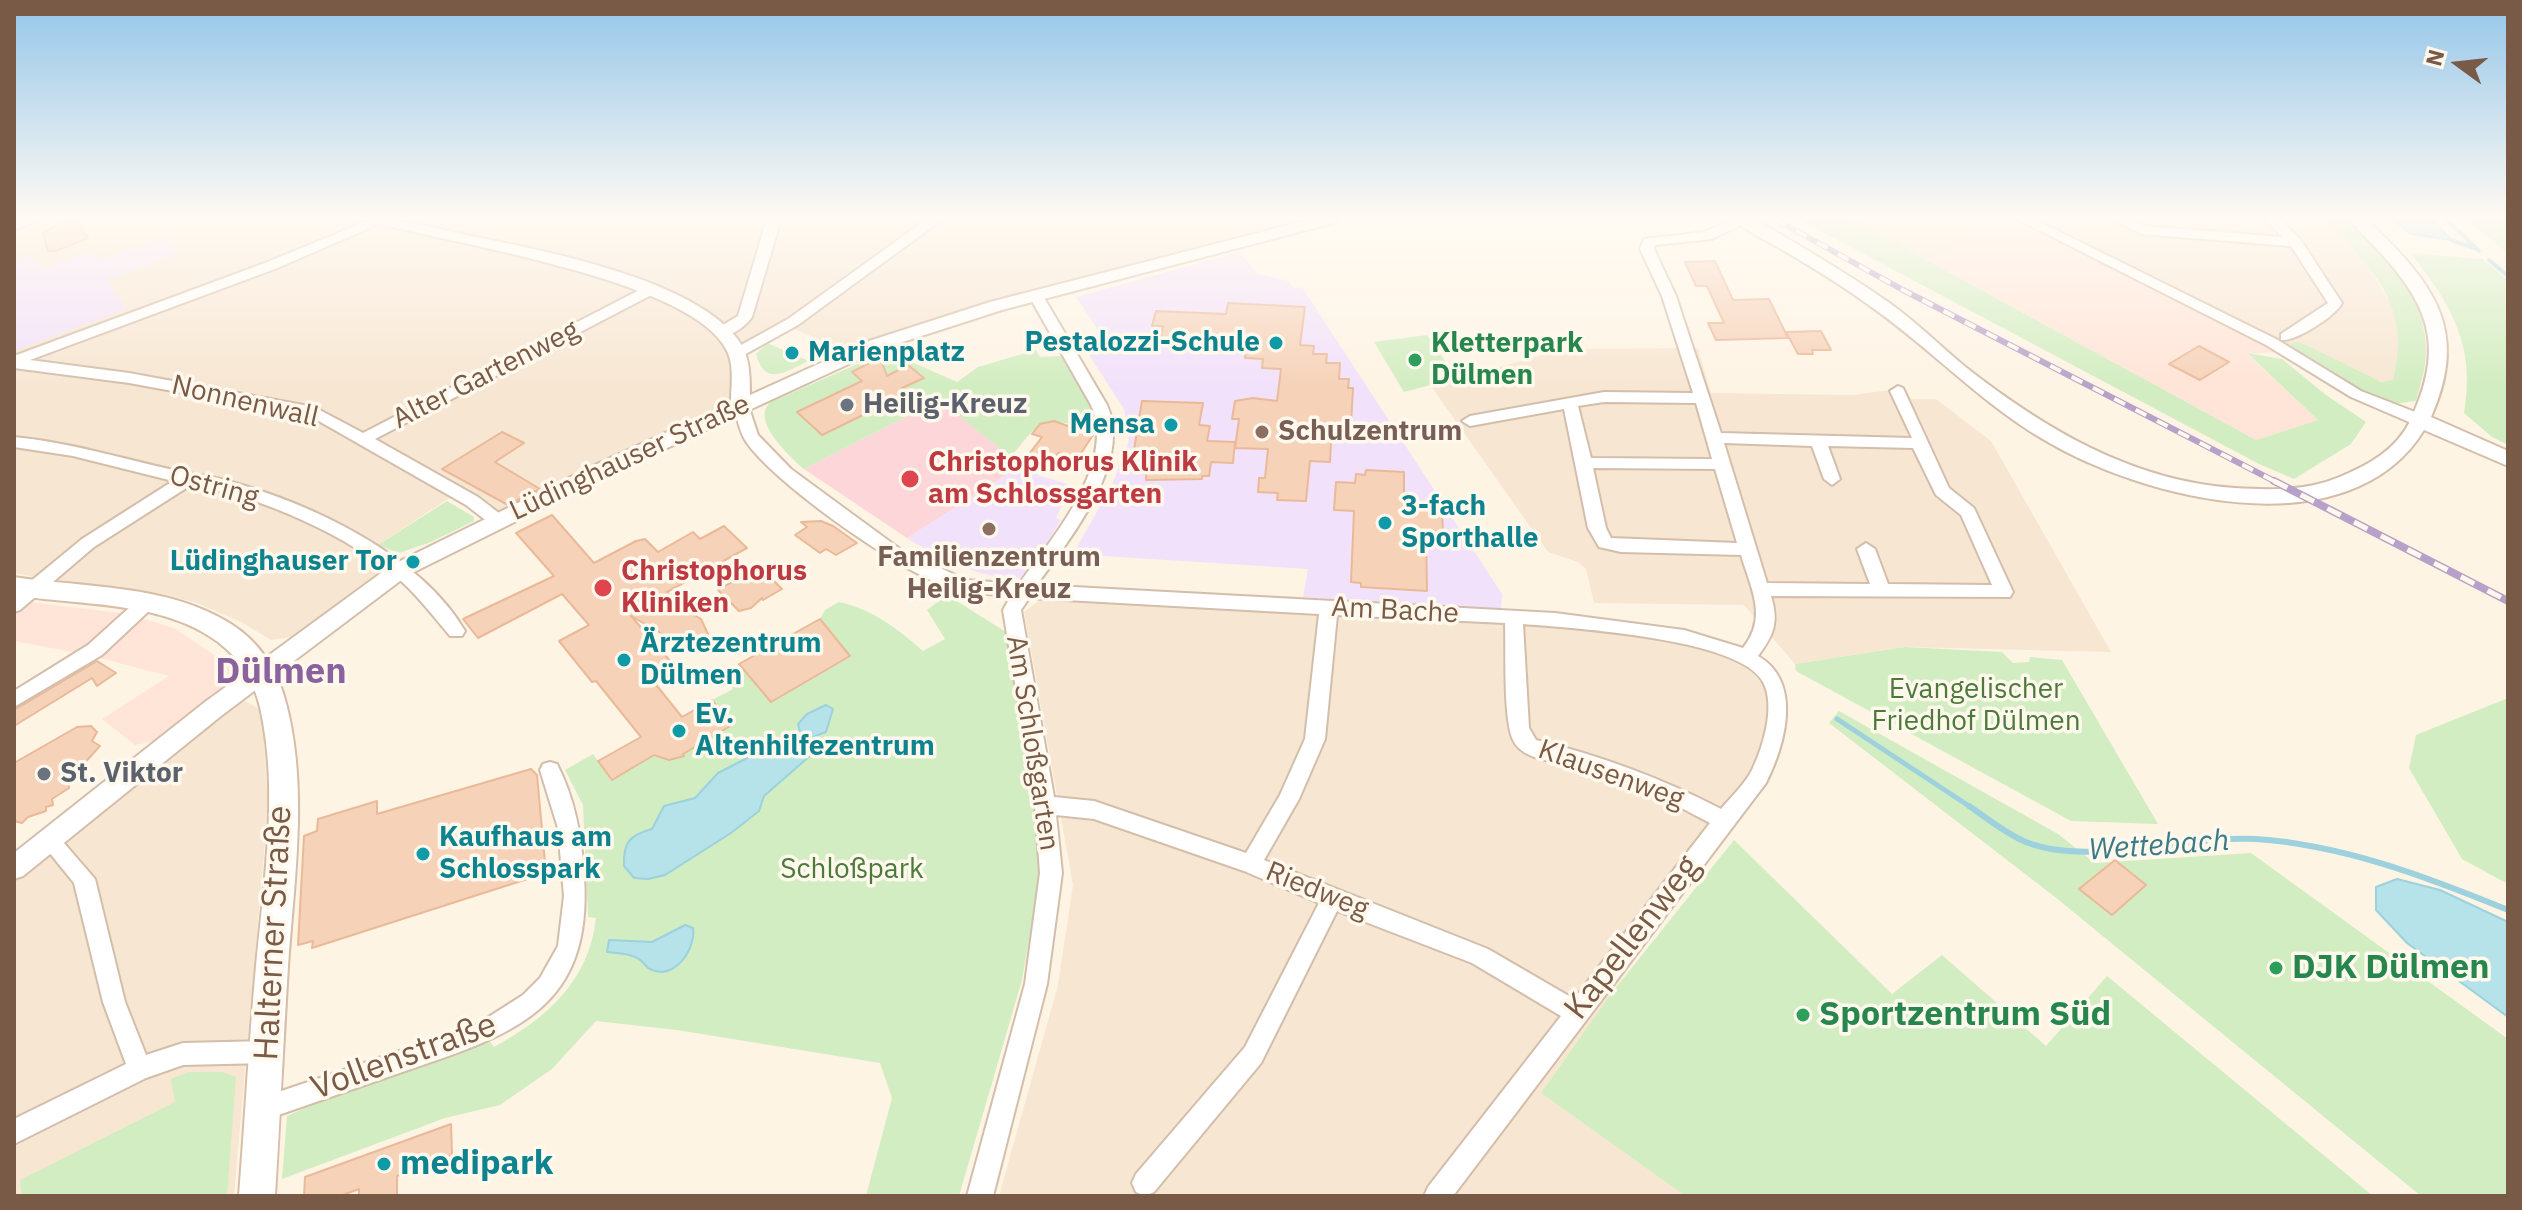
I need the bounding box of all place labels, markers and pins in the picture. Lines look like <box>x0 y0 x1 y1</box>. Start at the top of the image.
place label: Pestalozzi-Schule <box>1025 326 1260 360</box>
place label: Kletterpark Dülmen <box>1431 327 1583 393</box>
marker: Pestalozzi-Schule <box>1267 334 1285 352</box>
place label: Marienplatz <box>808 336 965 370</box>
marker: Marienplatz <box>783 344 801 362</box>
marker: Kletterpark Dülmen <box>1406 351 1424 369</box>
place label: Heilig-Kreuz <box>863 388 1028 422</box>
marker: Heilig-Kreuz <box>838 396 856 414</box>
place label: Mensa <box>1070 408 1155 442</box>
place label: Schulzentrum <box>1278 415 1462 449</box>
marker: Mensa <box>1162 416 1180 434</box>
marker: Schulzentrum <box>1253 423 1271 441</box>
place label: Christophorus Klinik am Schlossgarten <box>928 446 1197 512</box>
marker: Christophorus Klinik am Schlossgarten <box>899 468 921 490</box>
place label: 3-fach Sporthalle <box>1401 490 1539 556</box>
marker: 3-fach Sporthalle <box>1376 514 1394 532</box>
marker: Familienzentrum Heilig-Kreuz <box>980 520 998 538</box>
place label: Familienzentrum Heilig-Kreuz <box>877 541 1101 607</box>
place label: Lüdinghauser Tor <box>170 545 397 579</box>
marker: Lüdinghauser Tor <box>404 553 422 571</box>
place label: Christophorus Kliniken <box>621 555 807 621</box>
marker: Christophorus Kliniken <box>592 577 614 599</box>
place label: Ärztezentrum Dülmen <box>640 627 822 693</box>
marker: Ärztezentrum Dülmen <box>615 651 633 669</box>
place label: Ev. Altenhilfezentrum <box>695 698 935 764</box>
marker: Ev. Altenhilfezentrum <box>670 722 688 740</box>
place label: St. Viktor <box>60 757 183 791</box>
marker: St. Viktor <box>35 765 53 783</box>
place label: Kaufhaus am Schlosspark <box>439 821 612 887</box>
marker: Kaufhaus am Schlosspark <box>414 845 432 863</box>
place label: DJK Dülmen <box>2292 948 2489 988</box>
marker: DJK Dülmen <box>2267 959 2285 977</box>
place label: Sportzentrum Süd <box>1819 995 2111 1035</box>
marker: Sportzentrum Süd <box>1794 1006 1812 1024</box>
place label: medipark <box>400 1144 553 1184</box>
marker: medipark <box>375 1155 393 1173</box>

